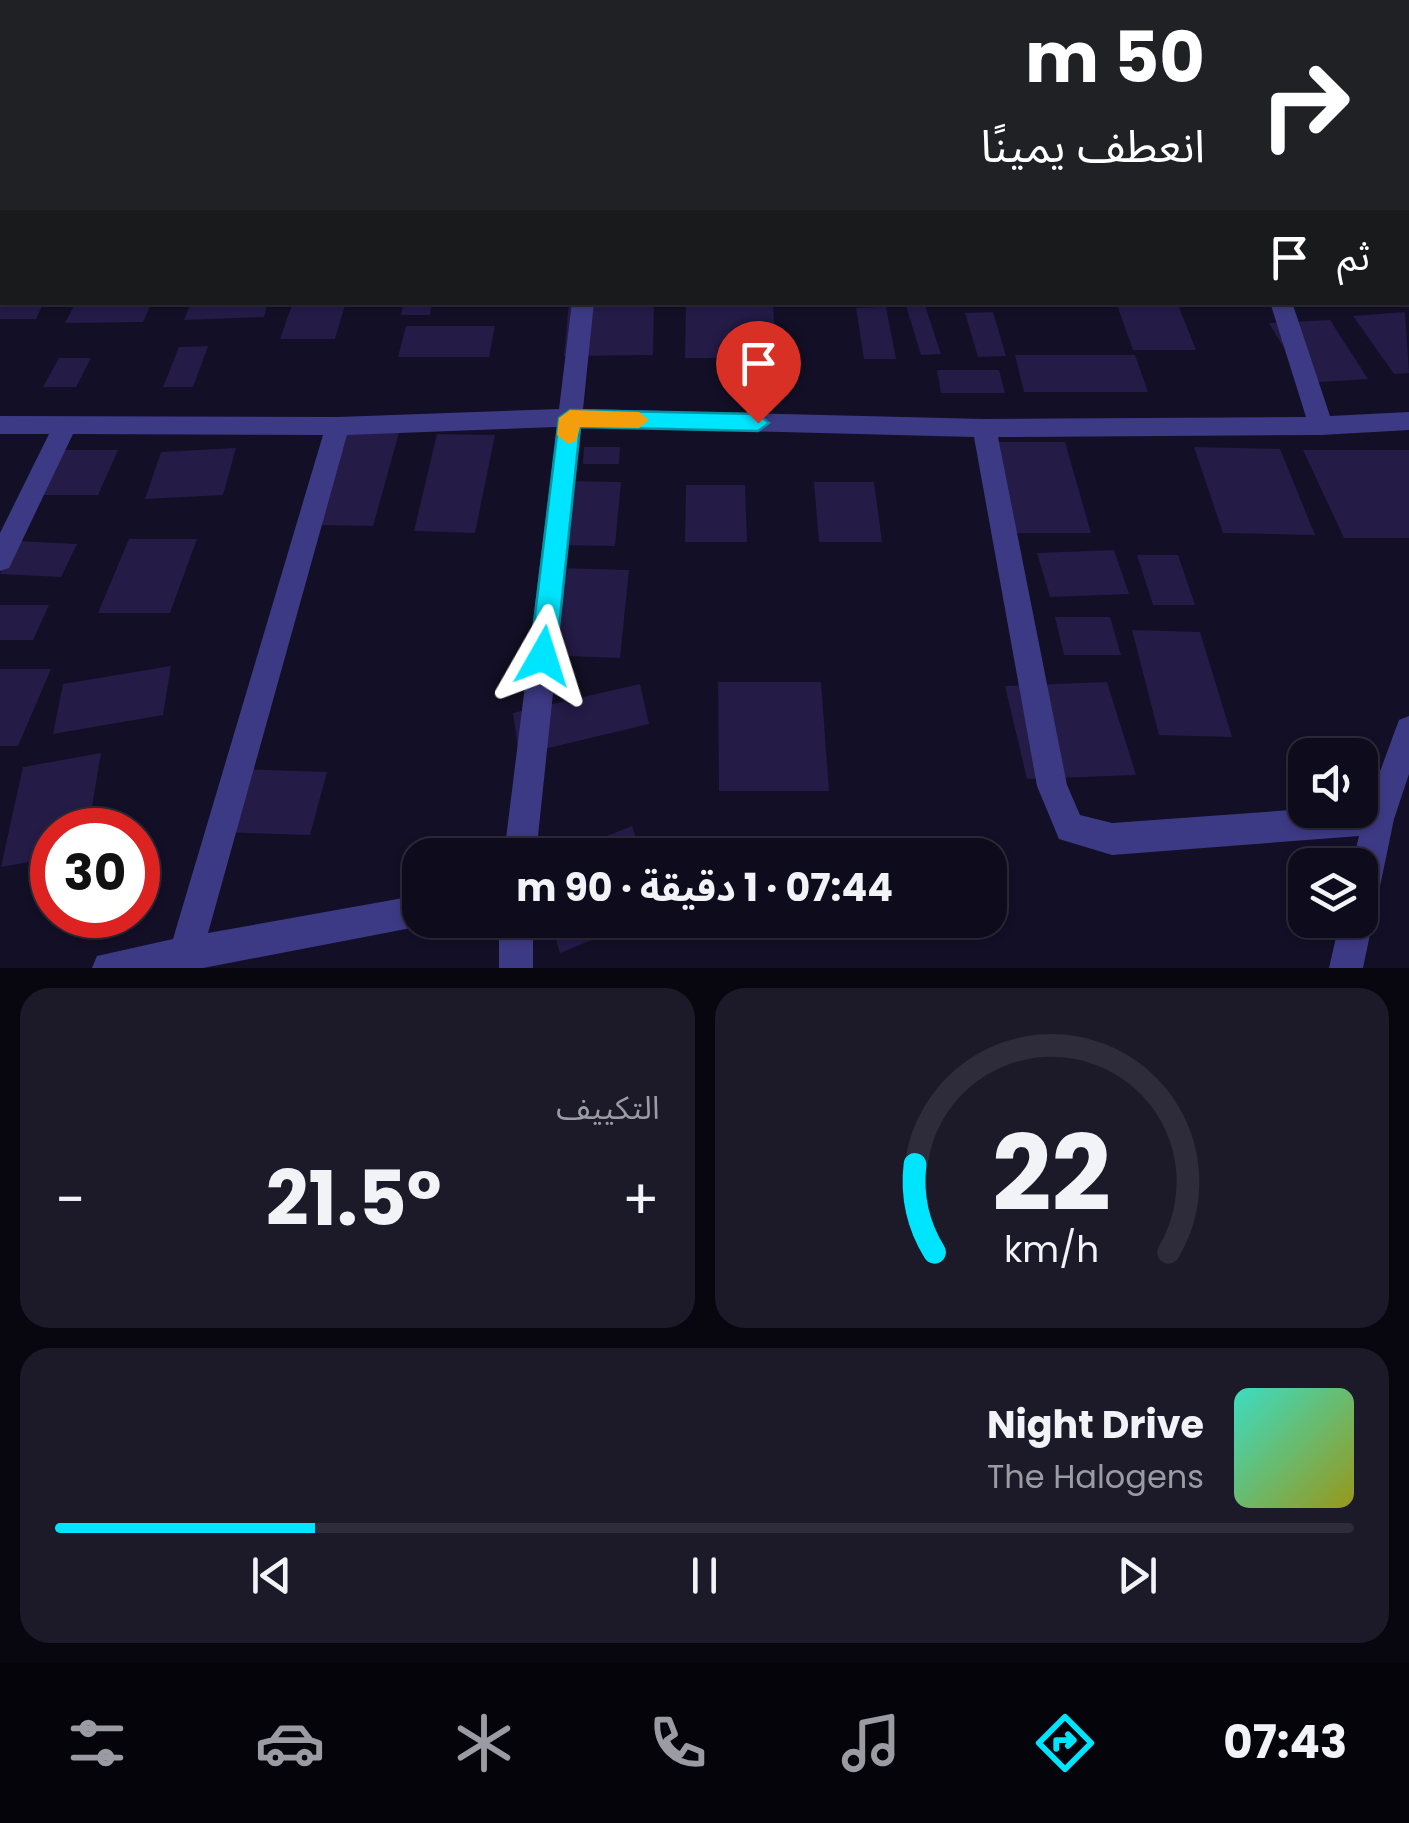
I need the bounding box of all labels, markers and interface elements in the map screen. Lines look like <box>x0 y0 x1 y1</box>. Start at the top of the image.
text: 50 m <box>1025 8 1205 107</box>
icon: right <box>1240 40 1370 170</box>
text: انعطف يمينًا <box>981 115 1205 178</box>
icon: arrive <box>1262 230 1317 285</box>
text: ثم <box>1337 230 1370 283</box>
pin <box>716 321 801 424</box>
icon: arrive <box>731 336 786 391</box>
position arrow <box>491 604 595 708</box>
map controls <box>1288 738 1378 938</box>
button: sound <box>1288 738 1378 828</box>
speed limit sign: 30 <box>30 808 160 938</box>
button: layers <box>1288 848 1378 938</box>
text: 07:44 · 1 دقيقة · 90 m <box>516 861 893 914</box>
text: التكييف <box>556 1085 660 1130</box>
text: 22 <box>992 1101 1111 1246</box>
text: 21.5° <box>266 1146 441 1251</box>
text: − <box>55 1161 85 1238</box>
text: + <box>622 1161 659 1238</box>
text: km/h <box>1004 1224 1099 1275</box>
text: Night Drive <box>987 1398 1204 1451</box>
text: The Halogens <box>987 1454 1204 1499</box>
icon: previous <box>244 1548 299 1603</box>
icon: pause <box>677 1548 732 1603</box>
icon: next <box>1110 1548 1165 1603</box>
icon: filters <box>62 1708 132 1778</box>
icon: car <box>255 1708 325 1778</box>
icon: climate <box>449 1708 519 1778</box>
icon: phone <box>643 1708 713 1778</box>
icon: music <box>836 1708 906 1778</box>
icon: directions <box>1030 1708 1100 1778</box>
text: 07:43 <box>1223 1711 1347 1774</box>

